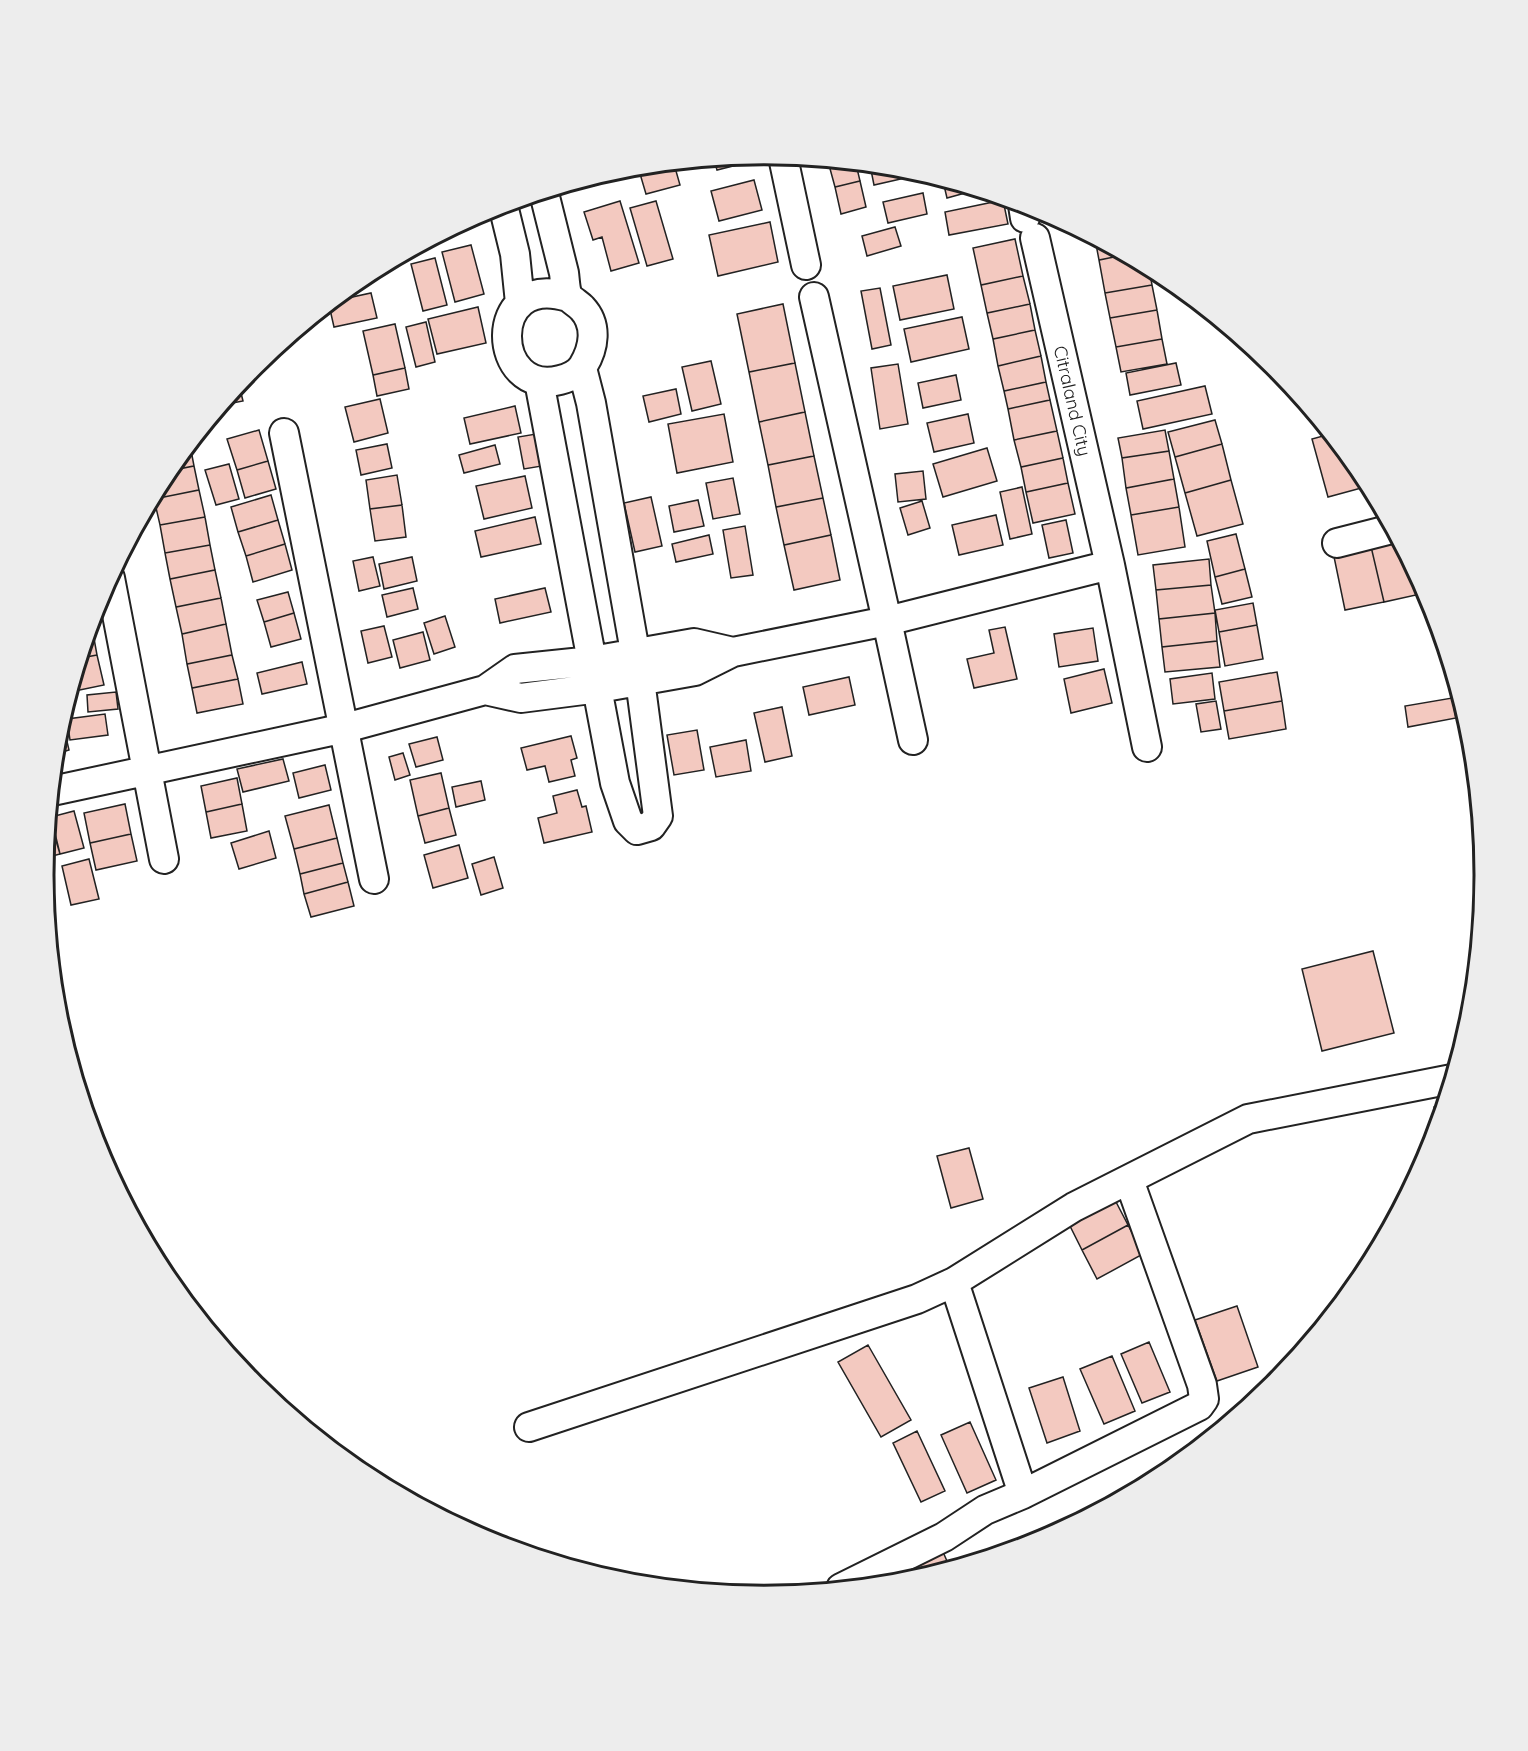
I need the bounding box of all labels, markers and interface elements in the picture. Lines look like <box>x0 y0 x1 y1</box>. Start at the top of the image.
street label: Citraland City <box>1049 343 1096 458</box>

